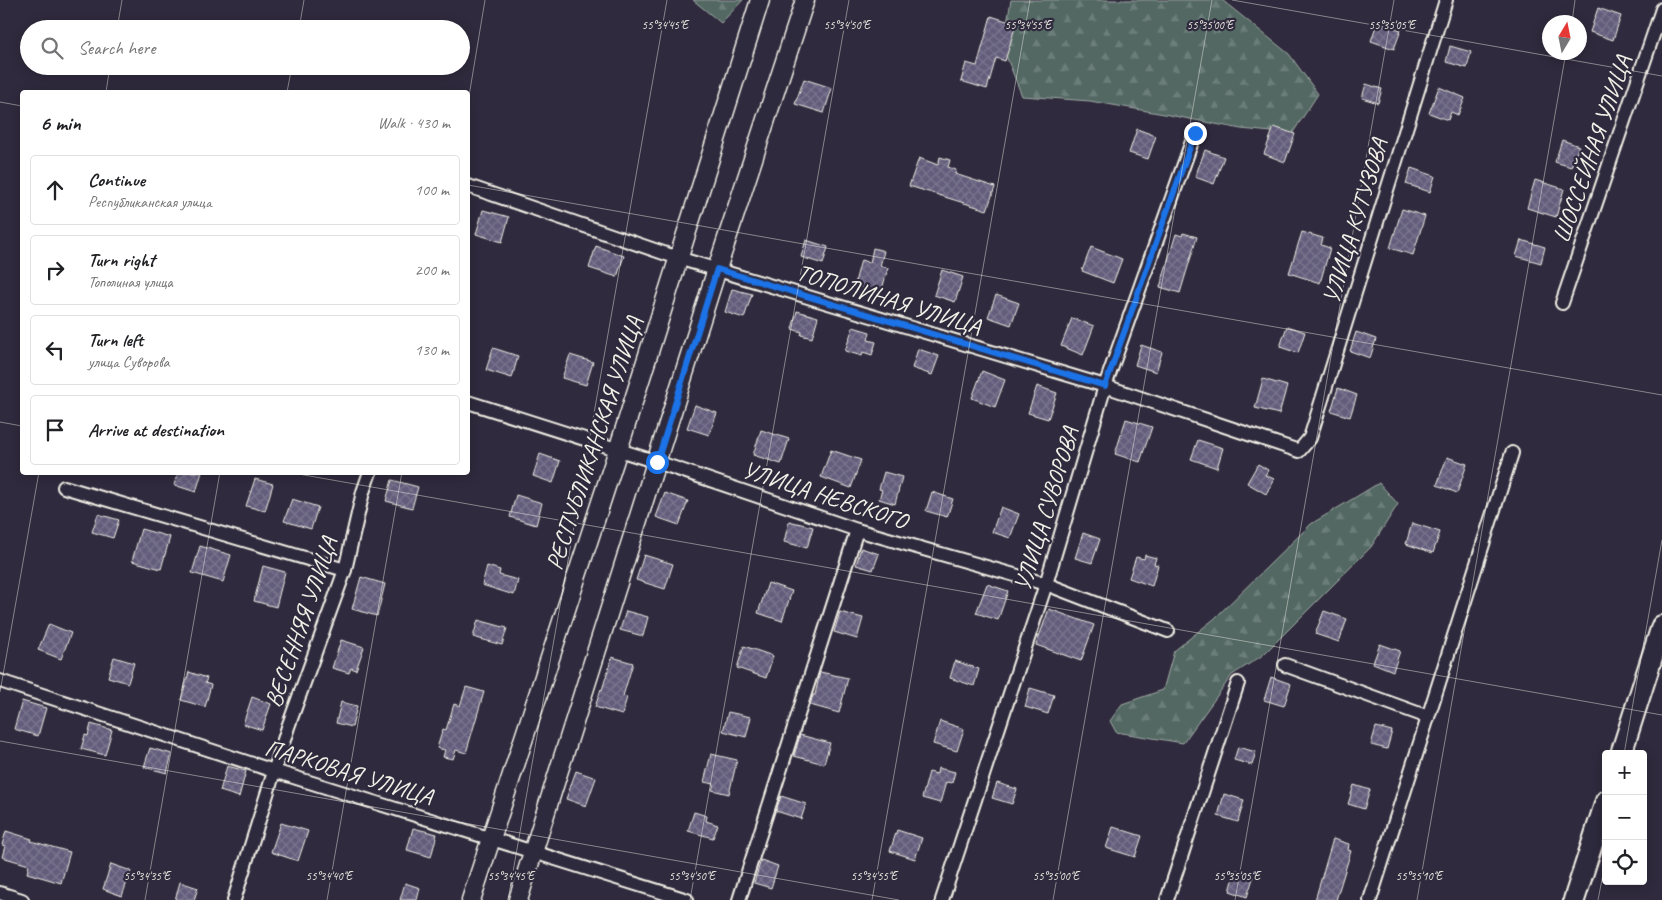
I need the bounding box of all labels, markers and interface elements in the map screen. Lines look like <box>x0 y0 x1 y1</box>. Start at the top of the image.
north arrow <box>1542 15 1587 60</box>
text: 55°34'45"E <box>642 17 690 33</box>
text: 55°34'50"E <box>824 17 872 33</box>
text: 55°34'55"E <box>1005 17 1053 33</box>
text: 55°35'00"E <box>1187 17 1235 33</box>
text: 55°35'05"E <box>1369 17 1417 33</box>
search box <box>20 20 470 75</box>
icon: search <box>38 34 66 62</box>
text: Search here <box>78 36 155 60</box>
street label: ШОССЕЙНАЯ УЛИЦА <box>1546 51 1638 247</box>
text: 6 min <box>40 110 81 136</box>
text: Walk · 430 m <box>378 113 450 133</box>
route end <box>1184 122 1207 145</box>
street label: УЛИЦА КУТУЗОВА <box>1316 134 1395 307</box>
text: Continue <box>88 168 145 192</box>
icon: ahead <box>41 176 69 204</box>
text: 100 m <box>415 180 449 200</box>
text: Республиканская улица <box>88 192 212 212</box>
text: Turn right <box>88 248 155 272</box>
icon: right <box>41 256 69 284</box>
street label: ТОПОЛИНАЯ УЛИЦА <box>793 257 986 342</box>
text: 200 m <box>415 260 449 280</box>
text: Тополиная улица <box>88 272 173 292</box>
street label: РЕСПУБЛИКАНСКАЯ УЛИЦА <box>539 312 649 573</box>
text: Turn left <box>88 328 143 352</box>
icon: left <box>41 336 69 364</box>
text: 130 m <box>415 340 449 360</box>
text: улица Суворова <box>88 352 170 372</box>
icon: arrive <box>41 416 69 444</box>
text: Arrive at destination <box>88 418 224 442</box>
street label: УЛИЦА СУВОРОВА <box>1007 423 1085 595</box>
route start <box>646 451 669 474</box>
street label: УЛИЦА НЕВСКОГО <box>739 454 914 537</box>
street label: ВЕСЕННЯЯ УЛИЦА <box>258 532 344 711</box>
street label: ПАРКОВАЯ УЛИЦА <box>262 732 437 812</box>
map controls <box>1602 750 1647 885</box>
button: + <box>1602 750 1647 795</box>
button: − <box>1602 795 1647 840</box>
button: locate <box>1602 840 1647 885</box>
text: 55°34'35"E <box>124 868 172 884</box>
text: 55°34'40"E <box>306 868 354 884</box>
text: 55°34'45"E <box>488 868 536 884</box>
text: 55°34'50"E <box>669 868 717 884</box>
text: 55°34'55"E <box>851 868 899 884</box>
text: 55°35'00"E <box>1033 868 1081 884</box>
text: 55°35'05"E <box>1214 868 1262 884</box>
text: 55°35'10"E <box>1396 868 1444 884</box>

